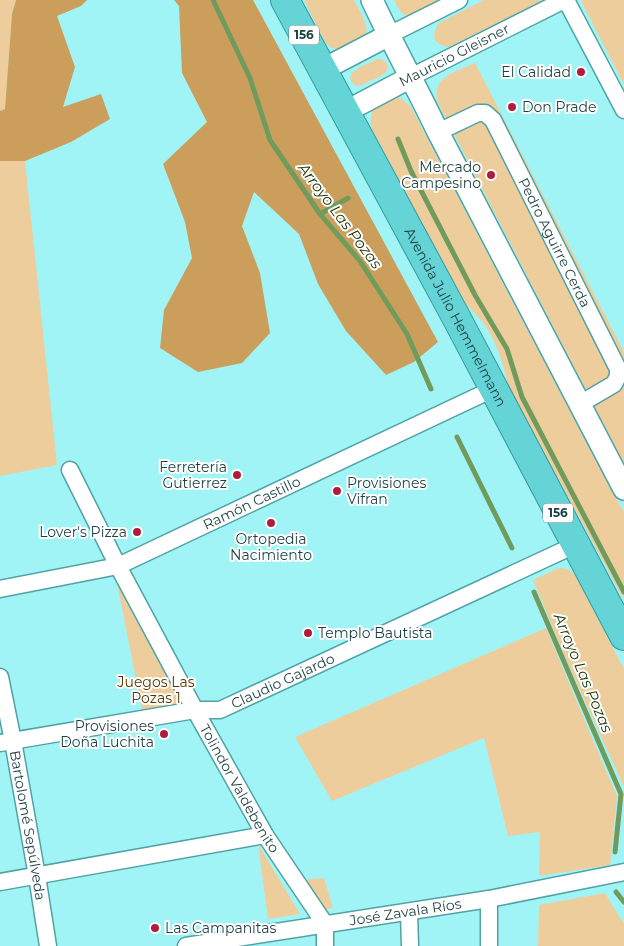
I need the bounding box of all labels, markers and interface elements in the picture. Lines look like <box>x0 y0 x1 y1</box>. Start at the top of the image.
street label: Mauricio Gleisner <box>396 19 513 91</box>
road number: 156 <box>289 26 319 44</box>
place label: El Calidad <box>501 63 571 81</box>
marker: El Calidad <box>575 66 587 78</box>
place label: Don Prade <box>522 98 596 116</box>
marker: Don Prade <box>506 101 518 113</box>
water label: Arroyo Las Pozas <box>294 158 387 273</box>
place label: Mercado Campesino <box>401 158 481 192</box>
marker: Mercado Campesino <box>485 169 497 181</box>
street label: Pedro Aguirre Cerda <box>514 175 595 310</box>
street label: Avenida Julio Hemmelmann <box>400 224 511 410</box>
place label: Ferretería Gutierrez <box>159 458 227 492</box>
marker: Ferretería Gutierrez <box>231 469 243 481</box>
street label: Ramón Castillo <box>200 472 304 534</box>
place label: Provisiones Vifran <box>347 474 426 508</box>
marker: Provisiones Vifran <box>331 485 343 497</box>
road number: 156 <box>543 503 573 522</box>
marker: Ortopedia Nacimiento <box>265 517 277 529</box>
place label: Lover's Pizza <box>39 523 127 541</box>
marker: Lover's Pizza <box>131 526 143 538</box>
place label: Ortopedia Nacimiento <box>230 530 312 564</box>
water label: Arroyo Las Pozas <box>549 609 617 736</box>
place label: Templo Bautista <box>318 624 432 642</box>
marker: Templo Bautista <box>302 627 314 639</box>
street label: Claudio Gajardo <box>228 649 338 713</box>
park label: Juegos Las Pozas 1 <box>116 673 195 707</box>
place label: Provisiones Doña Luchita <box>60 717 154 751</box>
street label: Tolindor Valdebenito <box>196 721 284 856</box>
marker: Provisiones Doña Luchita <box>158 728 170 740</box>
street label: Bartolomé Sepúlveda <box>6 749 50 902</box>
street label: José Zavala Ríos <box>347 894 463 930</box>
place label: Las Campanitas <box>165 919 276 937</box>
marker: Las Campanitas <box>149 922 161 934</box>

